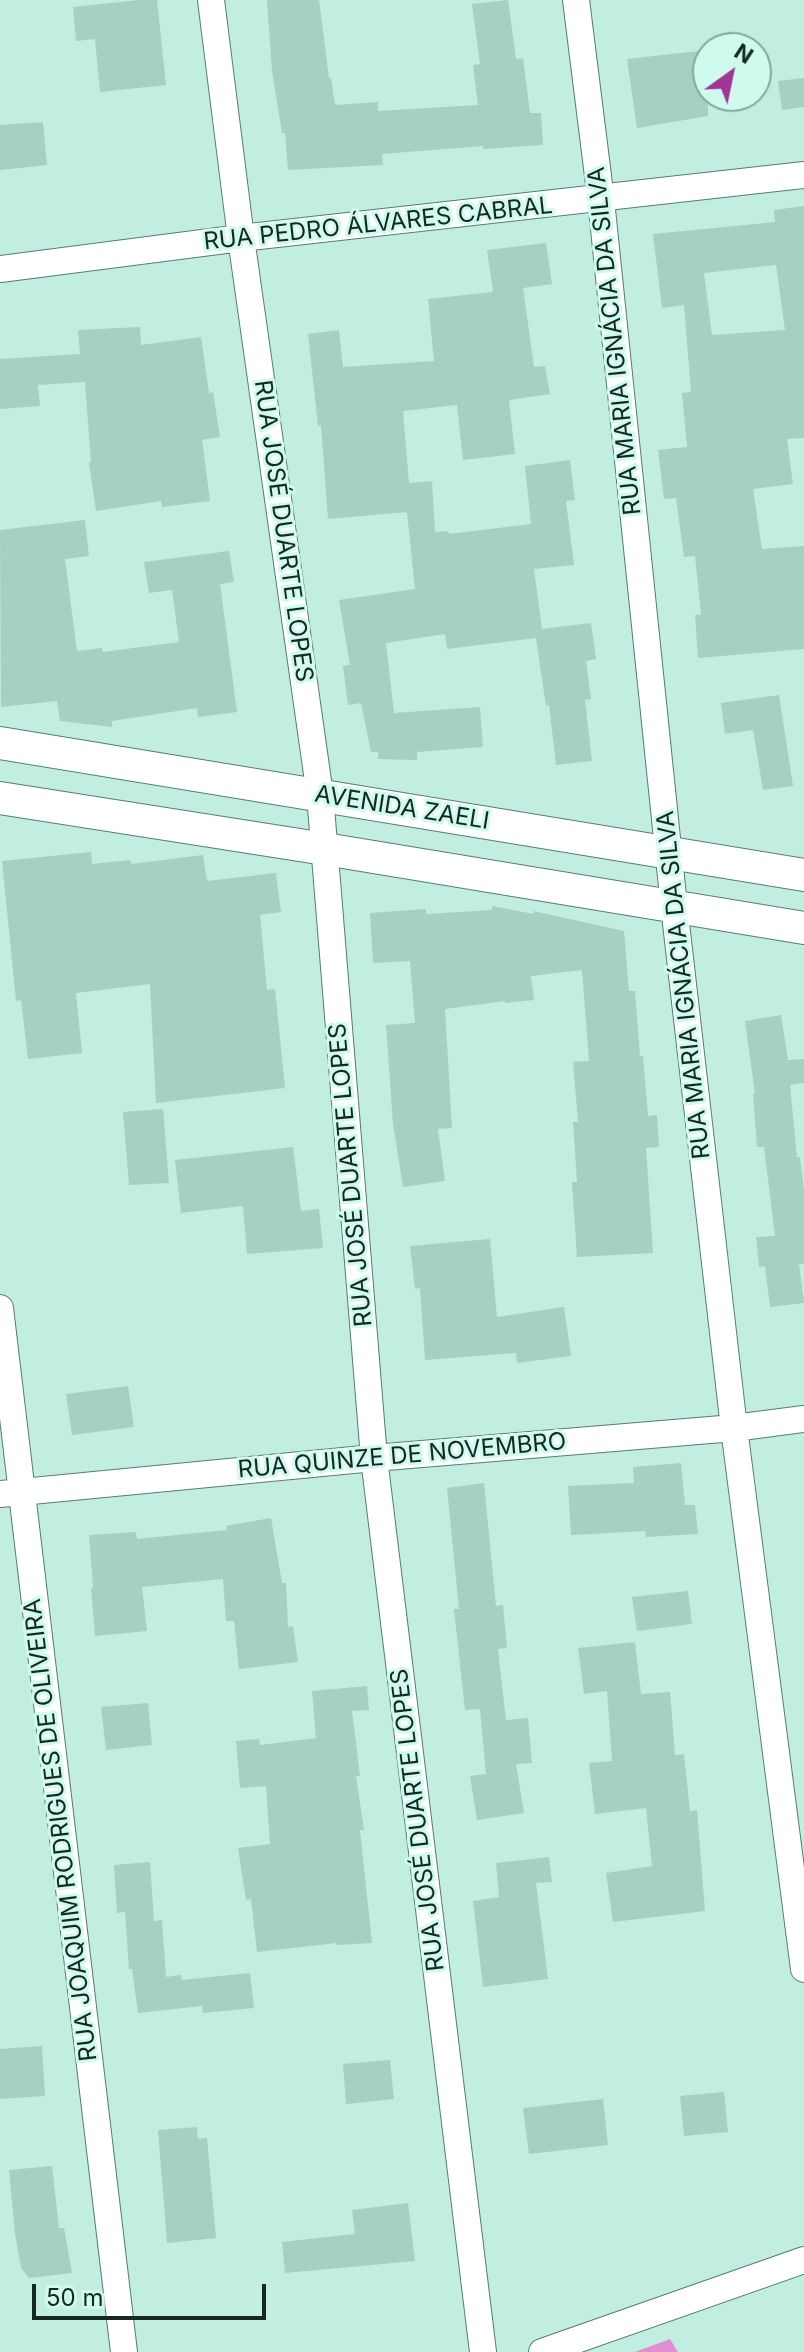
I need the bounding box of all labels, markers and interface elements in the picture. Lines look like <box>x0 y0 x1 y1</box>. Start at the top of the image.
north arrow <box>692 32 772 112</box>
text: N <box>730 38 758 69</box>
street label: RUA MARIA IGNÁCIA DA SILVA <box>582 165 648 517</box>
street label: RUA PEDRO ÁLVARES CABRAL <box>202 191 554 257</box>
street label: RUA JOSÉ DUARTE LOPES <box>248 378 318 684</box>
street label: AVENIDA ZAELI <box>313 780 491 836</box>
street label: RUA MARIA IGNÁCIA DA SILVA <box>651 809 717 1161</box>
street label: RUA JOSÉ DUARTE LOPES <box>323 1022 379 1328</box>
street label: RUA QUINZE DE NOVEMBRO <box>237 1427 567 1485</box>
street label: RUA JOAQUIM RODRIGUES DE OLIVEIRA <box>18 1597 104 2063</box>
street label: RUA JOSÉ DUARTE LOPES <box>385 1667 451 1973</box>
scale bar <box>36 2268 270 2318</box>
text: 50 m <box>46 2283 104 2312</box>

